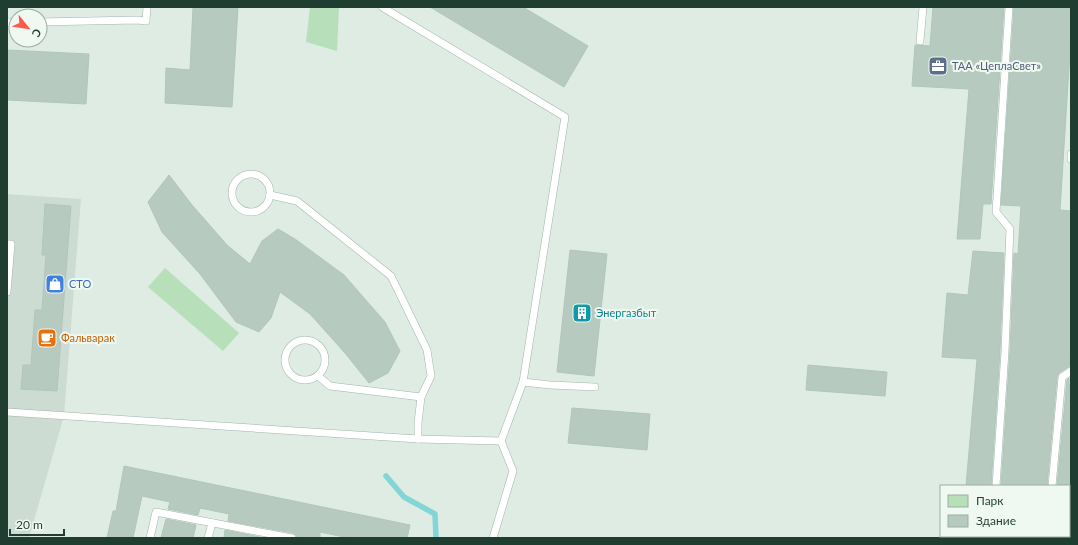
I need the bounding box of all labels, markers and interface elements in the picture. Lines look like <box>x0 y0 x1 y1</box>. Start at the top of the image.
north arrow <box>8 8 48 48</box>
text: С <box>29 27 45 40</box>
office icon: ТАА «ЦеплаСвет» <box>927 55 949 77</box>
place label: ТАА «ЦеплаСвет» <box>952 59 1041 72</box>
shop icon: СТО <box>44 273 66 295</box>
place label: СТО <box>69 277 91 290</box>
building icon: Энергазбыт <box>571 302 593 324</box>
place label: Энергазбыт <box>596 306 657 319</box>
cafe icon: Фальварак <box>36 327 58 349</box>
place label: Фальварак <box>61 331 115 344</box>
legend <box>940 485 1070 537</box>
text: Парк <box>976 493 1004 508</box>
scale bar <box>10 511 64 537</box>
text: Здание <box>976 513 1016 528</box>
text: 20 m <box>16 517 43 532</box>

